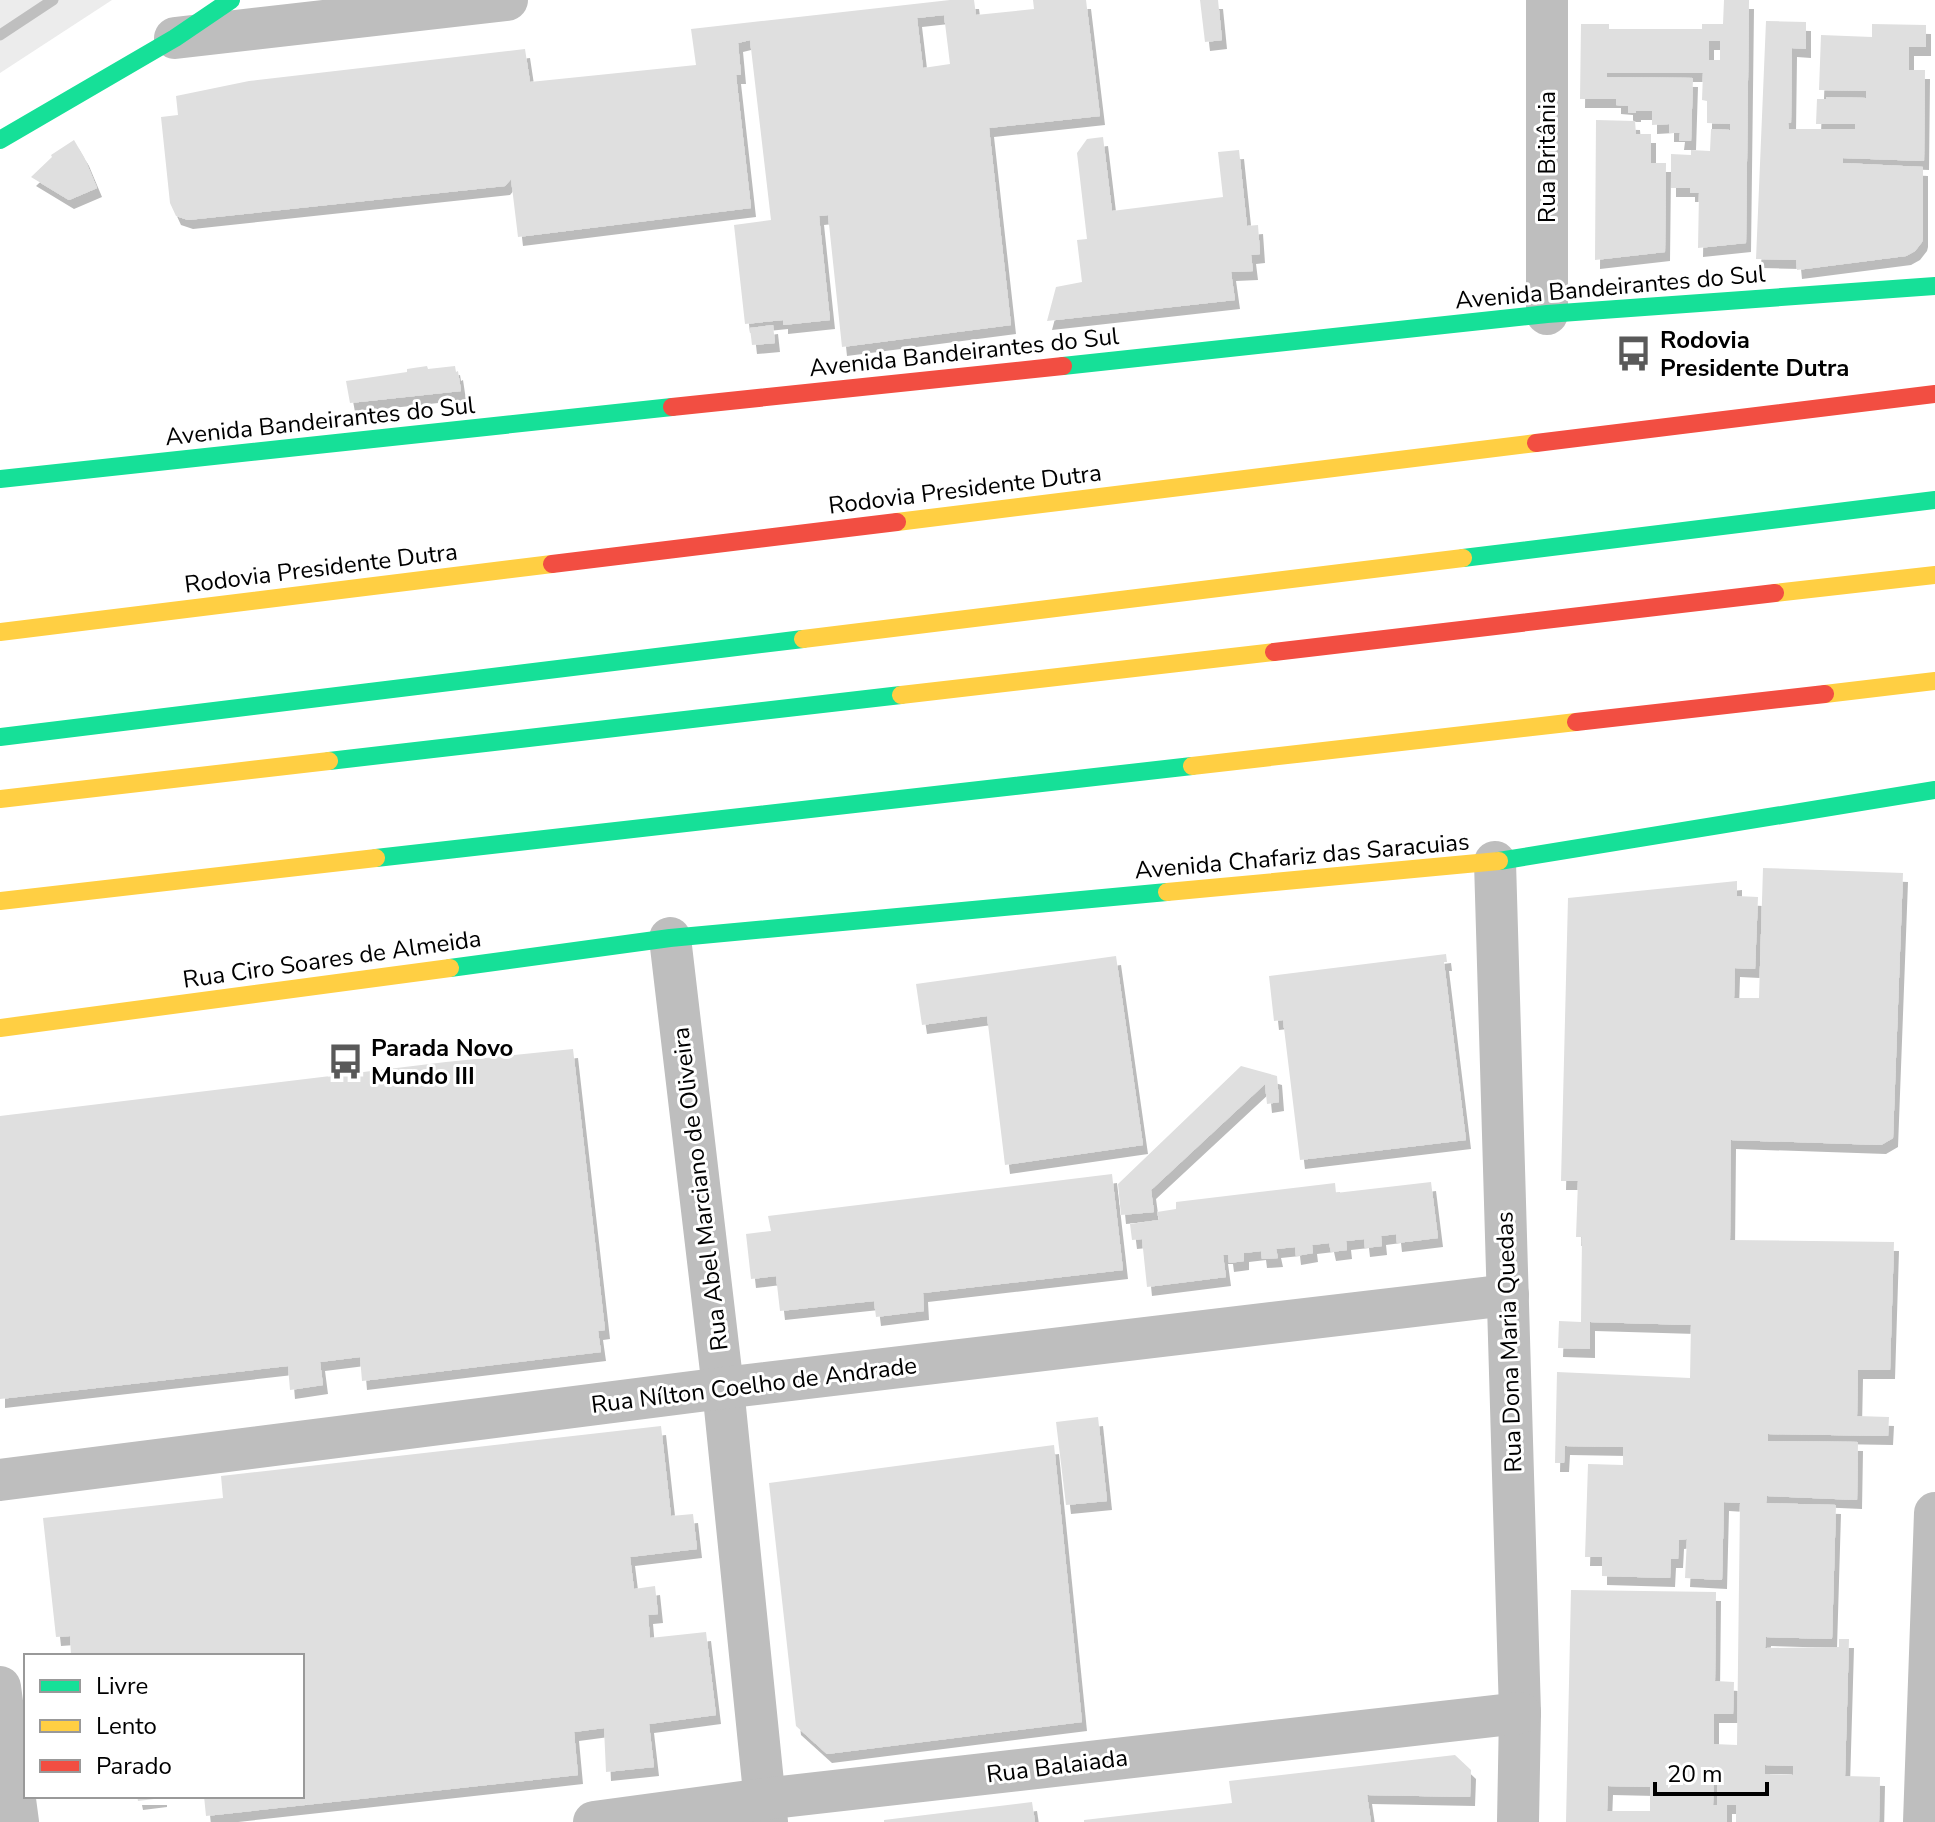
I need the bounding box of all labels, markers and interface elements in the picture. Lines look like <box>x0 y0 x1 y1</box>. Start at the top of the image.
street label: Rua Britânia <box>1531 91 1563 223</box>
street label: Avenida Bandeirantes do Sul <box>1454 257 1766 317</box>
street label: Avenida Bandeirantes do Sul <box>808 320 1120 384</box>
place label: Rodovia Presidente Dutra <box>1660 324 1849 384</box>
bus stop icon: Rodovia Presidente Dutra <box>1615 335 1653 373</box>
street label: Avenida Bandeirantes do Sul <box>164 389 476 453</box>
street label: Rodovia Presidente Dutra <box>827 456 1103 522</box>
street label: Rodovia Presidente Dutra <box>183 535 459 601</box>
street label: Avenida Chafariz das Saracuias <box>1133 825 1471 887</box>
street label: Rua Ciro Soares de Almeida <box>181 922 483 996</box>
street label: Rua Abel Marciano de Oliveira <box>664 1025 736 1353</box>
place label: Parada Novo Mundo III <box>371 1032 513 1092</box>
bus stop icon: Parada Novo Mundo III <box>326 1043 364 1081</box>
street label: Rua Dona Maria Quedas <box>1488 1211 1530 1473</box>
street label: Rua Nílton Coelho de Andrade <box>589 1349 919 1421</box>
legend <box>24 1654 304 1798</box>
text: Livre <box>96 1670 148 1702</box>
text: Lento <box>96 1710 157 1742</box>
street label: Rua Balaiada <box>984 1741 1130 1791</box>
scale bar <box>1655 1746 1767 1796</box>
text: Parado <box>96 1750 172 1782</box>
text: 20 m <box>1667 1758 1723 1790</box>

